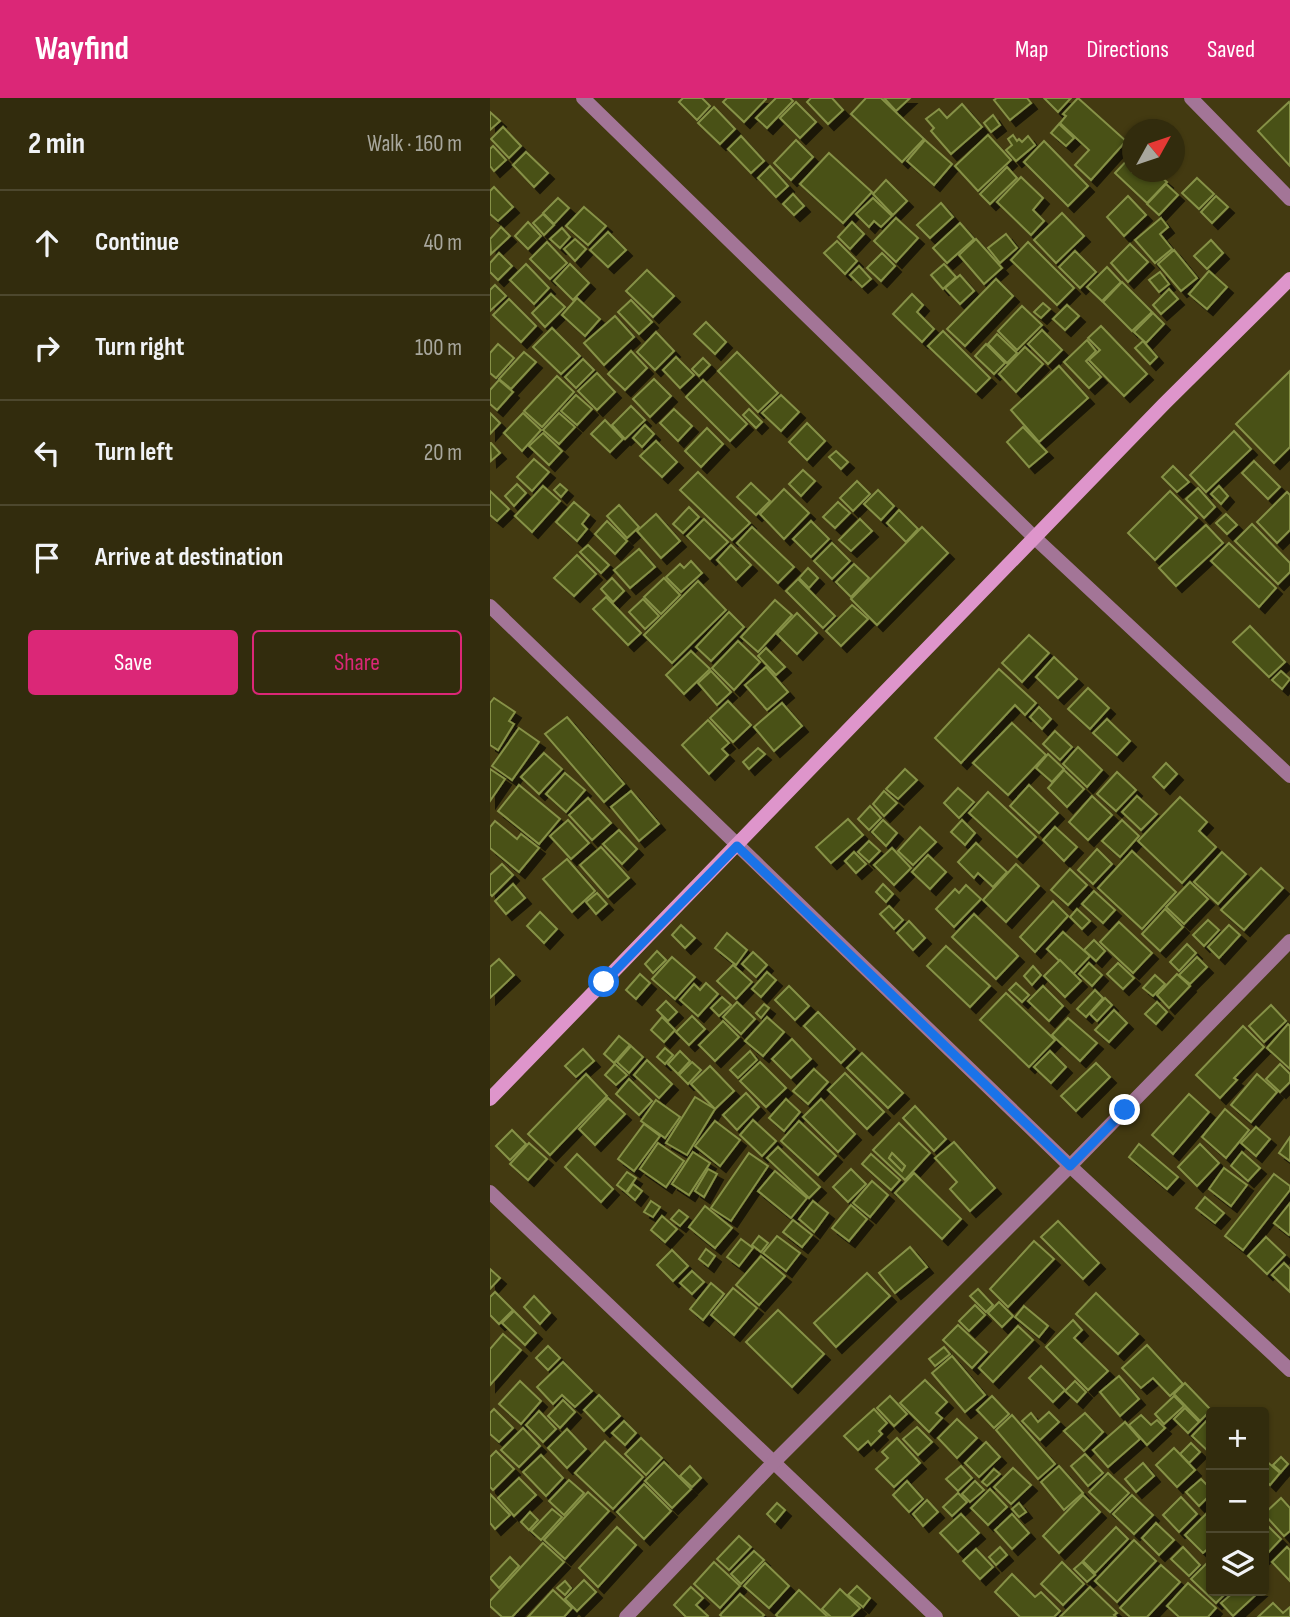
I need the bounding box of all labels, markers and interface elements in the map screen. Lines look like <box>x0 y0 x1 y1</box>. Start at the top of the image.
text: Wayfind <box>35 29 129 69</box>
text: Map <box>1015 35 1048 64</box>
text: Directions <box>1086 35 1169 64</box>
text: Saved <box>1207 35 1255 64</box>
north arrow <box>1122 119 1185 182</box>
text: 2 min <box>28 126 85 162</box>
text: Walk · 160 m <box>367 130 462 158</box>
icon: ahead <box>28 224 66 262</box>
text: Continue <box>95 227 179 258</box>
text: 40 m <box>424 229 462 257</box>
icon: right <box>28 329 66 367</box>
text: Turn right <box>95 332 184 363</box>
text: 100 m <box>415 334 462 362</box>
icon: left <box>28 434 66 472</box>
text: Turn left <box>95 437 173 468</box>
text: 20 m <box>424 439 462 467</box>
icon: arrive <box>28 539 66 577</box>
text: Arrive at destination <box>95 542 283 573</box>
button: Save <box>28 630 238 695</box>
button: Share <box>252 630 462 695</box>
route start <box>588 966 619 997</box>
route end <box>1109 1094 1140 1125</box>
map controls <box>1206 1407 1269 1596</box>
button: + <box>1206 1407 1269 1470</box>
button: − <box>1206 1470 1269 1533</box>
button: layers <box>1206 1533 1269 1596</box>

